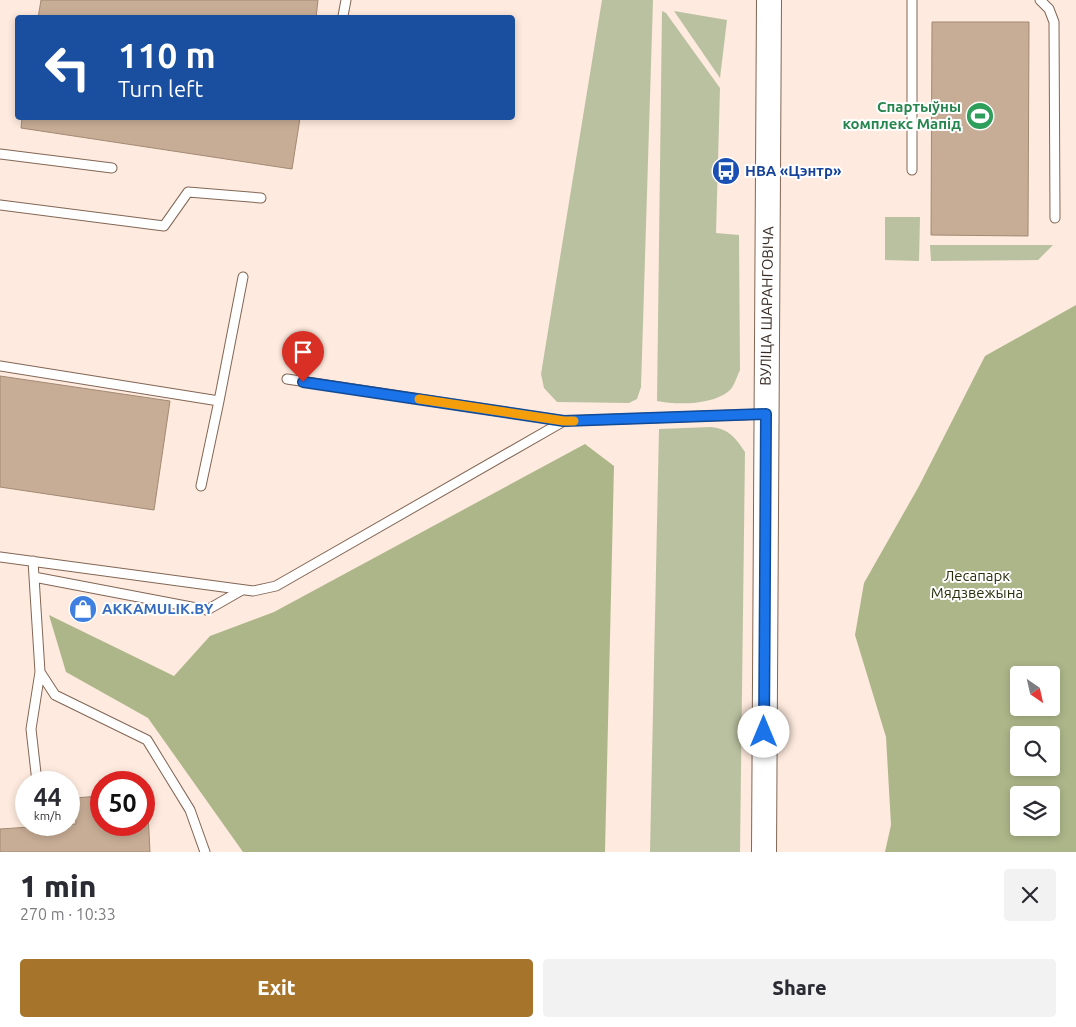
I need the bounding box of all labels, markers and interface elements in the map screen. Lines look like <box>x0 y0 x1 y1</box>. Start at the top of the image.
icon: left <box>35 35 100 100</box>
text: 110 m <box>118 35 216 75</box>
text: Turn left <box>118 76 203 101</box>
place label: Спартыўны комплекс Мапід <box>842 98 961 132</box>
sports icon: Спартыўны комплекс Мапід <box>965 101 995 131</box>
bus stop icon: НВА «Цэнтр» <box>711 156 741 186</box>
place label: НВА «Цэнтр» <box>745 162 842 179</box>
street label: ВУЛІЦА ШАРАНГОВІЧА <box>757 226 776 386</box>
pin <box>282 331 324 382</box>
icon: arrive <box>289 338 317 366</box>
park label: Лесапарк Мядзвежына <box>931 567 1023 601</box>
shop icon: AKKAMULIK.BY <box>68 594 98 624</box>
place label: AKKAMULIK.BY <box>102 600 214 617</box>
north arrow <box>1010 666 1060 716</box>
map controls <box>1010 666 1060 836</box>
position arrow <box>737 705 789 757</box>
button: search <box>1010 726 1060 776</box>
speed limit sign: 50 <box>90 771 155 836</box>
text: 44 <box>33 783 62 811</box>
button: layers <box>1010 786 1060 836</box>
text: km/h <box>34 809 61 822</box>
text: 1 min <box>20 869 96 903</box>
button: close <box>1004 869 1056 921</box>
text: 270 m · 10:33 <box>20 905 116 923</box>
button: Exit <box>20 959 533 1017</box>
button: Share <box>543 959 1056 1017</box>

